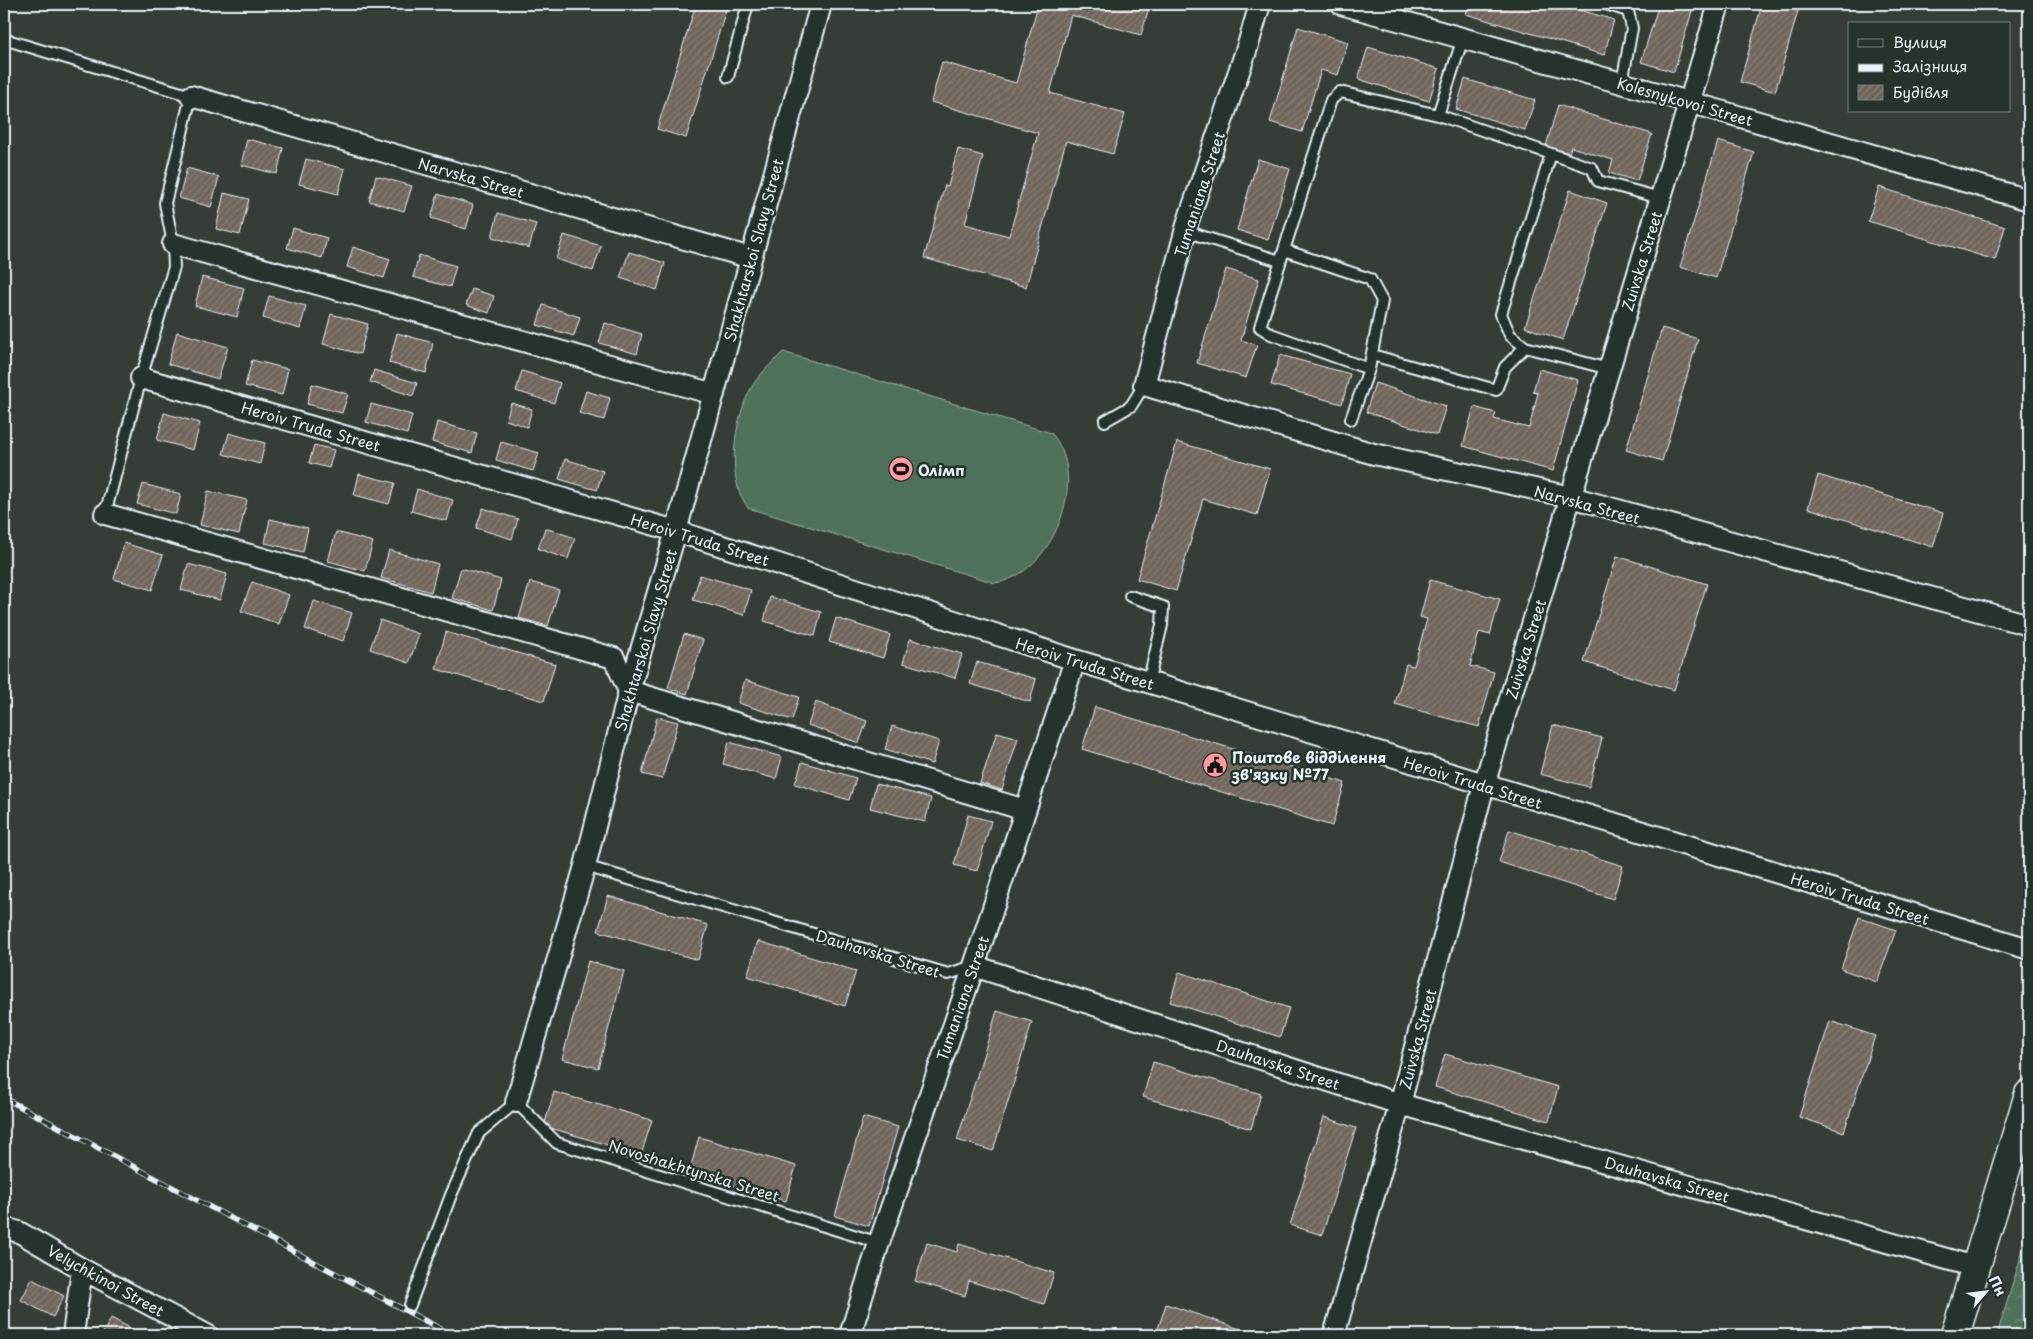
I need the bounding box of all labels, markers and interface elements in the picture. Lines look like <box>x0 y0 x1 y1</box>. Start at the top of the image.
legend <box>1848 22 2010 112</box>
text: Вулиця <box>1893 30 1947 53</box>
text: Залізниця <box>1892 54 1967 77</box>
street label: Kolesnykovoi Street <box>1615 71 1755 131</box>
text: Будівля <box>1893 80 1949 103</box>
street label: Tumaniana Street <box>1168 128 1230 260</box>
street label: Narvska Street <box>416 151 527 203</box>
street label: Shakhtarskoi Slavy Street <box>717 156 789 344</box>
street label: Zuivska Street <box>1615 208 1667 314</box>
street label: Heroiv Truda Street <box>239 395 383 457</box>
sports icon: Олімп <box>888 456 914 482</box>
place label: Олімп <box>918 458 965 481</box>
street label: Narvska Street <box>1532 479 1643 529</box>
street label: Heroiv Truda Street <box>628 507 772 571</box>
street label: Shakhtarskoi Slavy Street <box>608 546 682 734</box>
street label: Zuivska Street <box>1499 596 1551 702</box>
street label: Heroiv Truda Street <box>1013 631 1157 695</box>
place label: Поштове відділення зв'язку №77 <box>1231 745 1386 785</box>
street label: Heroiv Truda Street <box>1401 750 1545 814</box>
public building icon: Поштове відділення зв'язку №77 <box>1202 752 1228 778</box>
street label: Heroiv Truda Street <box>1788 866 1932 930</box>
street label: Dauhavska Street <box>813 923 943 983</box>
street label: Tumaniana Street <box>930 933 994 1063</box>
street label: Zuivska Street <box>1393 986 1442 1092</box>
street label: Dauhavska Street <box>1213 1033 1343 1095</box>
street label: Novoshakhtynska Street <box>606 1133 782 1207</box>
street label: Dauhavska Street <box>1602 1150 1732 1208</box>
street label: Velychkinoi Street <box>43 1238 169 1322</box>
north arrow <box>1960 1266 2010 1316</box>
text: Пн <box>1984 1272 2012 1300</box>

